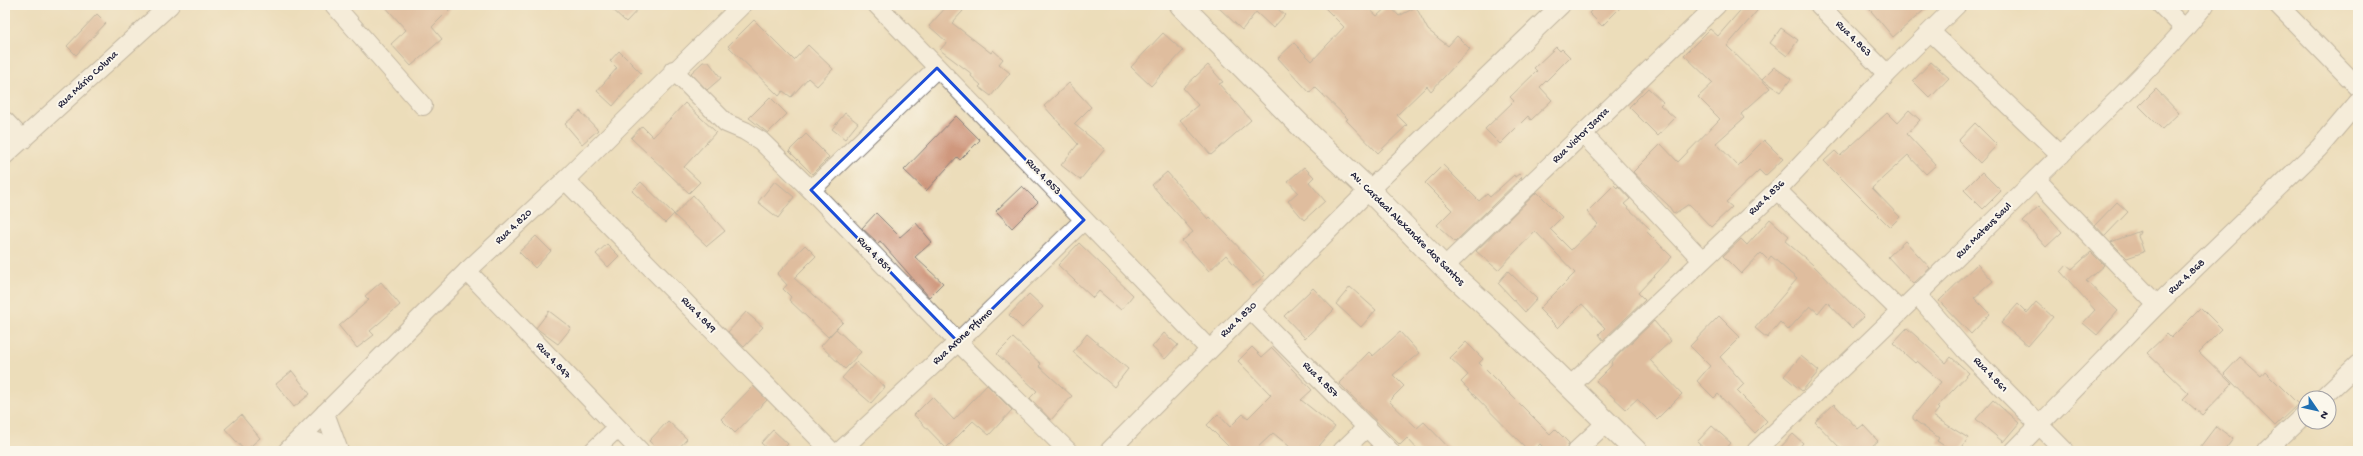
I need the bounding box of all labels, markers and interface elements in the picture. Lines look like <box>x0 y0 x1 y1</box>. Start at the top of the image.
street label: Rua 4.863 <box>1833 19 1874 60</box>
street label: Rua Mário Coluna <box>55 48 121 111</box>
street label: Rua Victor Jarra <box>1550 105 1613 166</box>
street label: Rua 4.853 <box>1023 156 1063 198</box>
street label: Av. Cardeal Alexandre dos Santos <box>1347 169 1467 289</box>
street label: Rua 4.836 <box>1746 178 1788 218</box>
street label: Rua Mateus Saul <box>1954 200 2015 261</box>
street label: Rua 4.820 <box>493 207 535 247</box>
street label: Rua 4.851 <box>854 235 894 275</box>
street label: Rua 4.868 <box>2166 257 2208 297</box>
street label: Rua 4.849 <box>678 295 718 336</box>
street label: Rua 4.830 <box>1218 300 1260 340</box>
street label: Rua Arone Pfumo <box>930 305 996 368</box>
street label: Rua 4.847 <box>533 340 573 382</box>
street label: Rua 4.861 <box>1970 355 2010 395</box>
street label: Rua 4.857 <box>1300 360 1341 401</box>
north arrow <box>2297 390 2337 430</box>
text: N <box>2317 408 2331 421</box>

